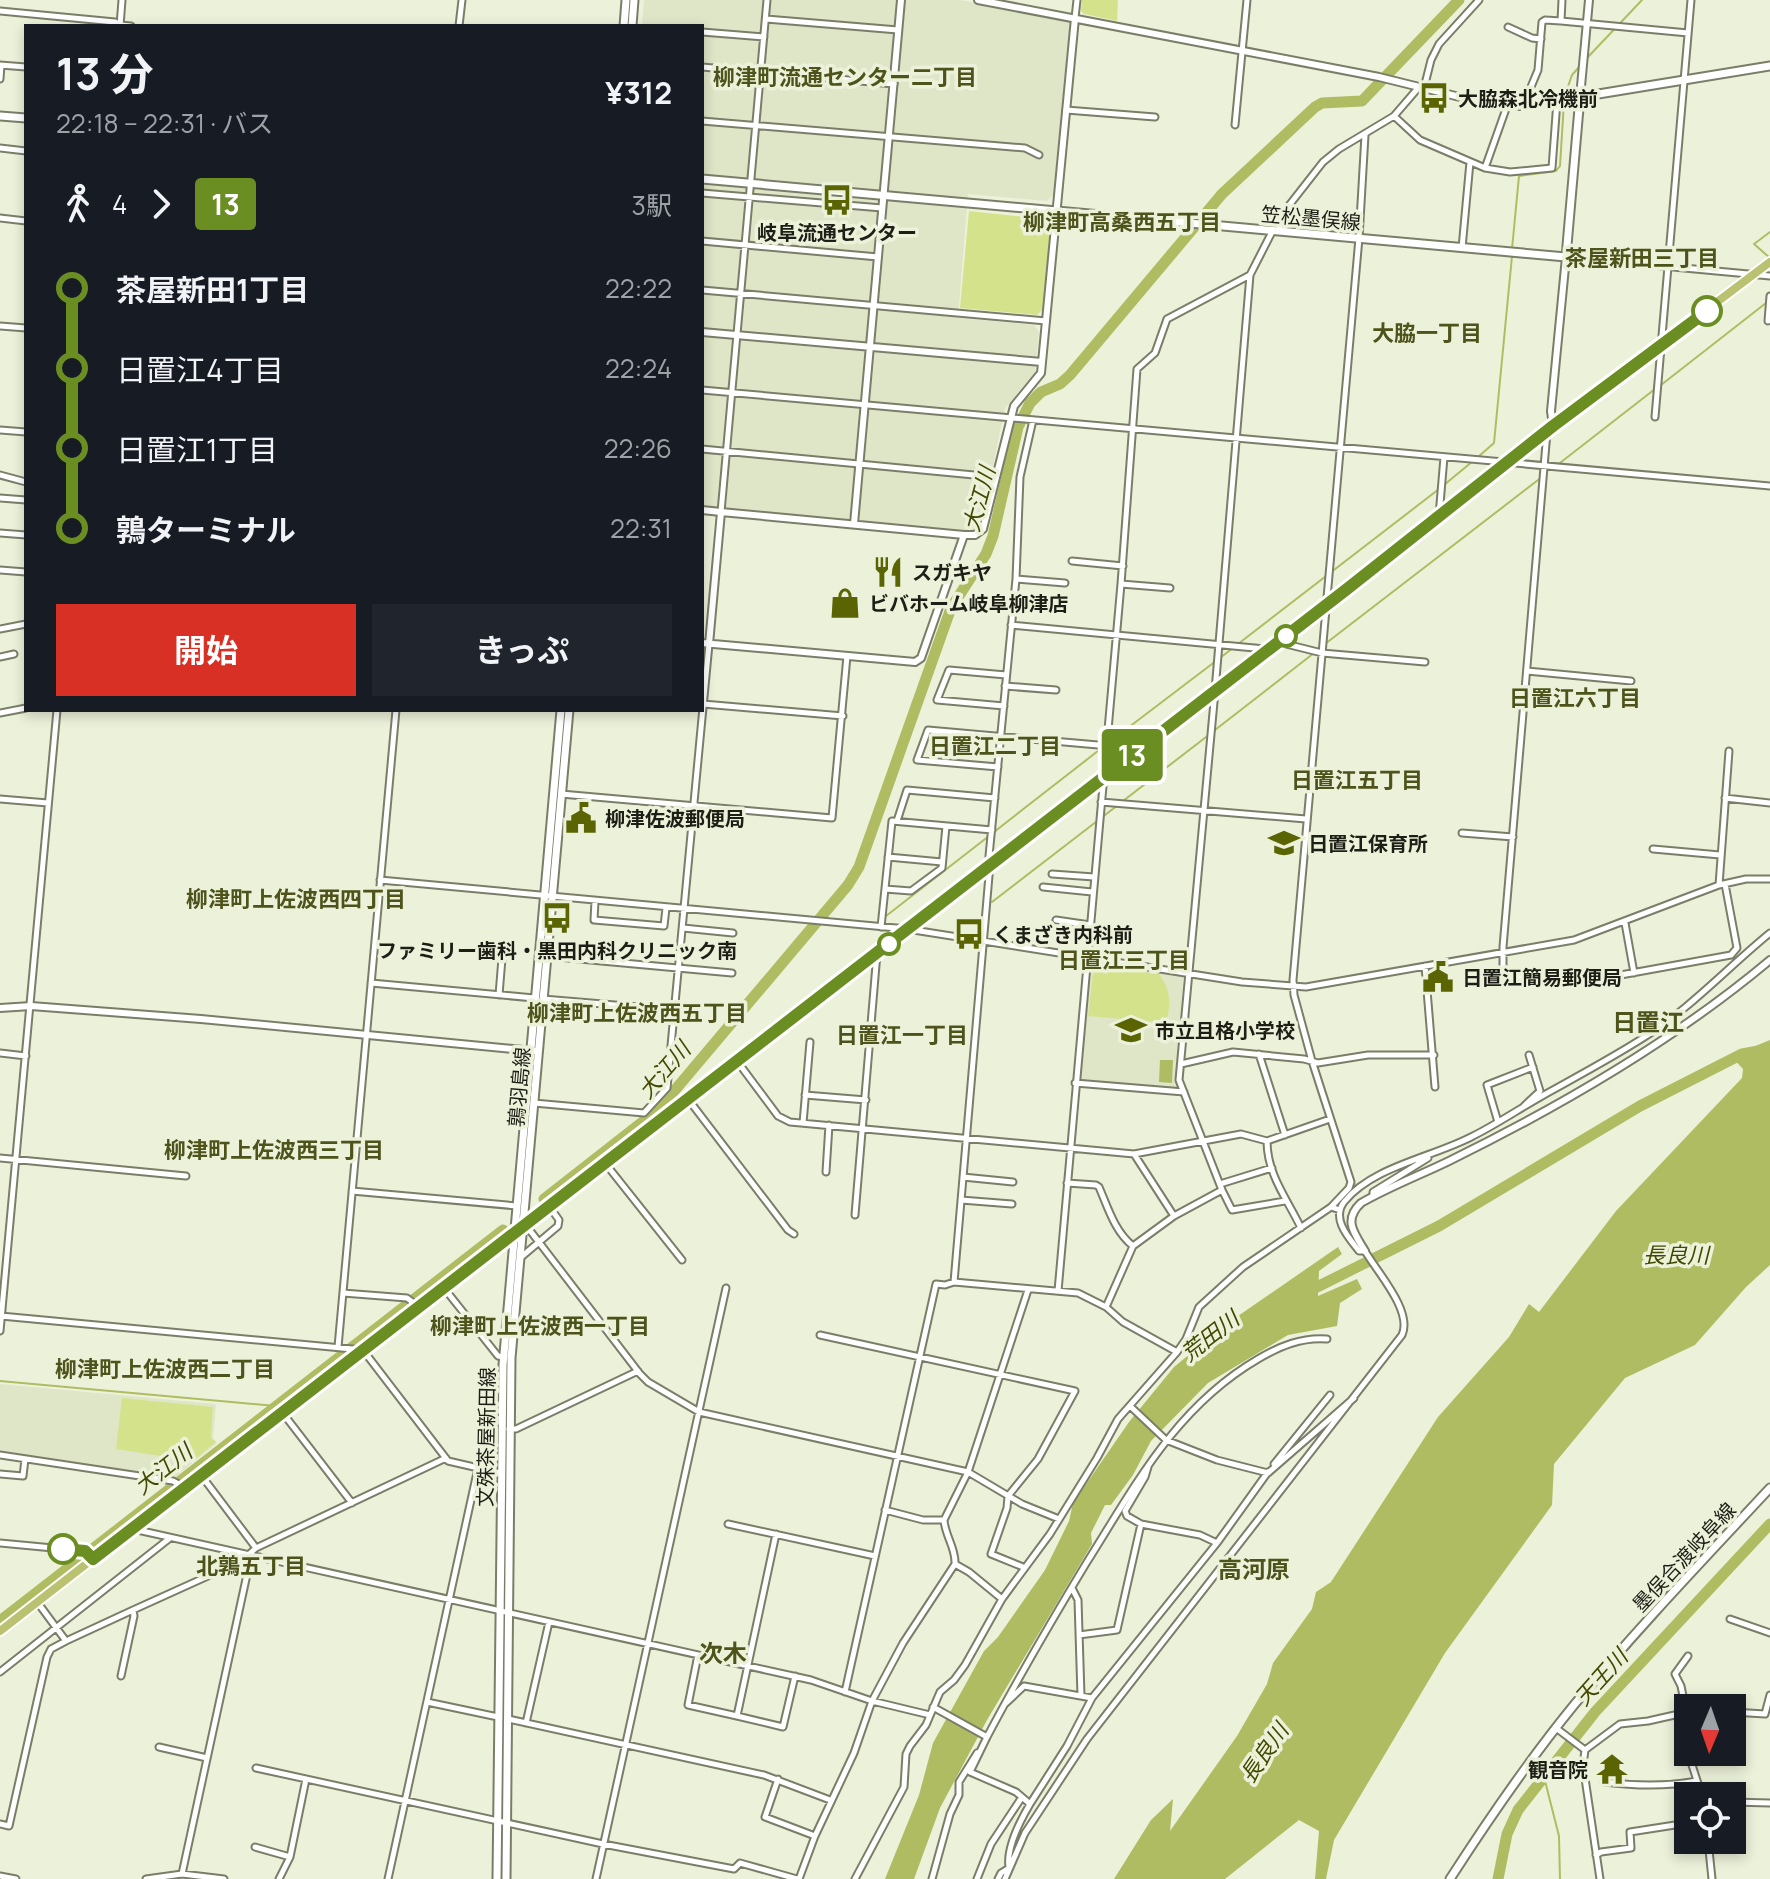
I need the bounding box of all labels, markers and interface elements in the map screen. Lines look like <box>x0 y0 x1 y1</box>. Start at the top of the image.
text: 13 分 <box>56 43 154 103</box>
district label: 柳津町流通センター二丁目 <box>713 62 977 92</box>
text: ¥312 <box>605 72 672 113</box>
bus stop icon: 大脇森北冷機前 <box>1417 81 1451 115</box>
place label: 大脇森北冷機前 <box>1458 85 1598 112</box>
text: 22:18 – 22:31 · バス <box>56 105 273 141</box>
icon: walk <box>56 182 100 226</box>
icon: forward <box>139 182 183 226</box>
bus stop icon: 岐阜流通センター <box>820 183 854 217</box>
text: 13 <box>211 185 240 223</box>
text: 4 <box>112 186 127 222</box>
text: 3駅 <box>632 187 672 223</box>
street label: 笠松墨俣線 <box>1260 200 1362 236</box>
district label: 柳津町高桑西五丁目 <box>1023 207 1221 237</box>
place label: 岐阜流通センター <box>757 219 917 246</box>
district label: 茶屋新田三丁目 <box>1565 243 1719 273</box>
text: 茶屋新田1丁目 <box>116 269 309 310</box>
text: 22:22 <box>605 270 672 306</box>
unlabelled marker <box>1692 296 1722 326</box>
district label: 大脇一丁目 <box>1372 318 1482 348</box>
text: 日置江4丁目 <box>116 349 284 390</box>
text: 22:24 <box>605 350 672 386</box>
text: 日置江1丁目 <box>116 429 278 470</box>
text: 22:26 <box>604 430 672 466</box>
water label: 大江川 <box>956 461 1003 535</box>
text: 鶉ターミナル <box>116 509 296 550</box>
text: 22:31 <box>610 510 672 546</box>
restaurant icon: スガキヤ <box>871 555 905 589</box>
place label: スガキヤ <box>912 559 992 586</box>
shop icon: ビバホーム岐阜柳津店 <box>828 586 862 620</box>
place label: ビバホーム岐阜柳津店 <box>869 590 1068 617</box>
button: 開始 <box>56 604 356 696</box>
button: きっぷ <box>372 604 672 696</box>
unlabelled marker <box>1275 625 1297 647</box>
district label: 日置江六丁目 <box>1509 683 1641 713</box>
line badge: 13 <box>1096 729 1168 781</box>
district label: 日置江二丁目 <box>929 731 1061 761</box>
text: 13 <box>1118 736 1146 774</box>
district label: 日置江五丁目 <box>1291 765 1423 795</box>
public building icon: 柳津佐波郵便局 <box>564 801 598 835</box>
place label: 柳津佐波郵便局 <box>605 805 745 832</box>
school or university icon: 日置江保育所 <box>1267 826 1301 860</box>
place label: 日置江保育所 <box>1308 830 1428 857</box>
district label: 柳津町上佐波西四丁目 <box>186 884 406 914</box>
bus stop icon: ファミリー歯科・黒田内科クリニック南 <box>540 901 574 935</box>
bus stop icon: くまざき内科前 <box>952 917 986 951</box>
place label: くまざき内科前 <box>993 921 1133 948</box>
unlabelled marker <box>878 933 900 955</box>
place label: ファミリー歯科・黒田内科クリニック南 <box>377 937 737 964</box>
district label: 日置江三丁目 <box>1058 945 1190 975</box>
public building icon: 日置江簡易郵便局 <box>1421 960 1455 994</box>
place label: 日置江簡易郵便局 <box>1462 964 1622 991</box>
district label: 柳津町上佐波西五丁目 <box>527 998 747 1028</box>
district label: 日置江 <box>1612 1005 1684 1038</box>
school or university icon: 市立且格小学校 <box>1114 1013 1148 1047</box>
place label: 市立且格小学校 <box>1155 1017 1295 1044</box>
district label: 日置江一丁目 <box>836 1020 968 1050</box>
water label: 大江川 <box>631 1034 698 1105</box>
street label: 鶉羽島線 <box>502 1046 536 1128</box>
district label: 柳津町上佐波西三丁目 <box>164 1135 384 1165</box>
water label: 長良川 <box>1643 1240 1711 1270</box>
water label: 荒田川 <box>1175 1303 1247 1368</box>
district label: 柳津町上佐波西一丁目 <box>430 1311 650 1341</box>
district label: 柳津町上佐波西二丁目 <box>55 1354 275 1384</box>
street label: 文殊茶屋新田線 <box>471 1367 501 1507</box>
water label: 大江川 <box>128 1436 200 1501</box>
street label: 墨俣合渡岐阜線 <box>1626 1497 1742 1617</box>
unlabelled marker <box>48 1534 78 1564</box>
district label: 北鶉五丁目 <box>196 1551 306 1581</box>
district label: 高河原 <box>1218 1552 1290 1585</box>
district label: 次木 <box>699 1636 747 1669</box>
water label: 天王川 <box>1568 1641 1636 1712</box>
north arrow <box>1674 1694 1746 1766</box>
map controls <box>1674 1694 1746 1854</box>
water label: 長良川 <box>1233 1716 1296 1789</box>
temple icon: 観音院 <box>1595 1752 1629 1786</box>
place label: 観音院 <box>1528 1756 1588 1783</box>
button: locate <box>1674 1782 1746 1854</box>

